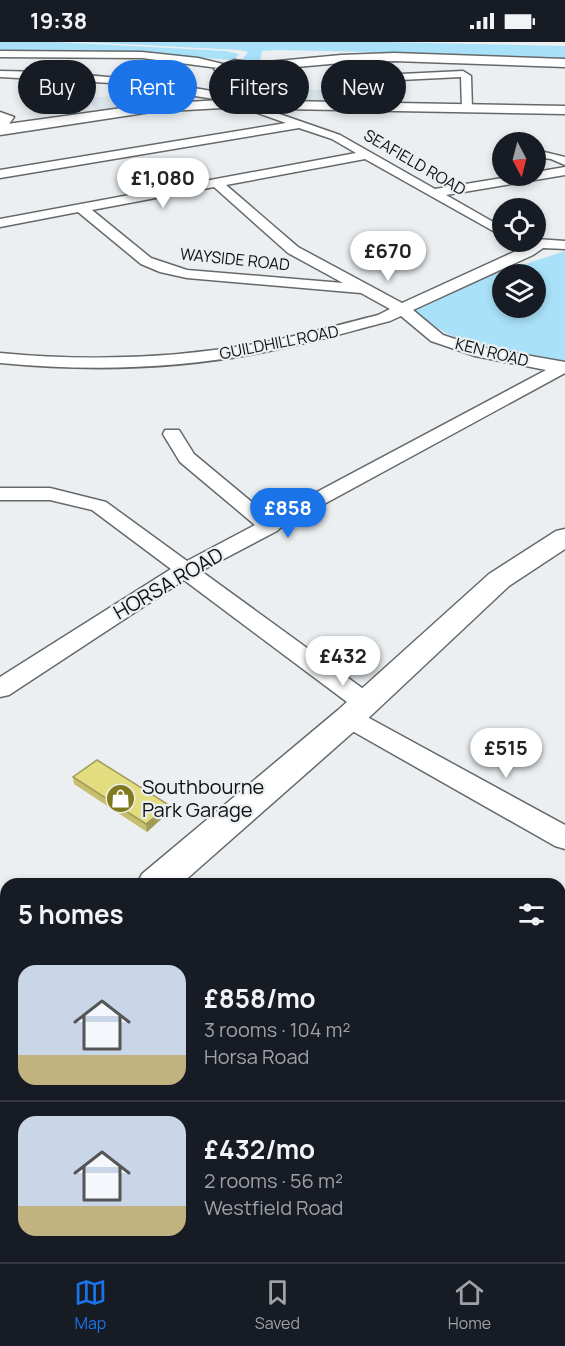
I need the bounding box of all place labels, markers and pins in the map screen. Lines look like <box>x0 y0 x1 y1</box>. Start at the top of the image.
pin: £1,080 <box>114 158 212 209</box>
pin: £670 <box>352 231 424 282</box>
pin: £858 <box>252 488 324 539</box>
pin: £432 <box>307 636 379 687</box>
pin: £515 <box>470 728 542 779</box>
place label: Southbourne Park Garage <box>142 773 264 823</box>
shop icon: Southbourne Park Garage <box>105 782 137 814</box>

